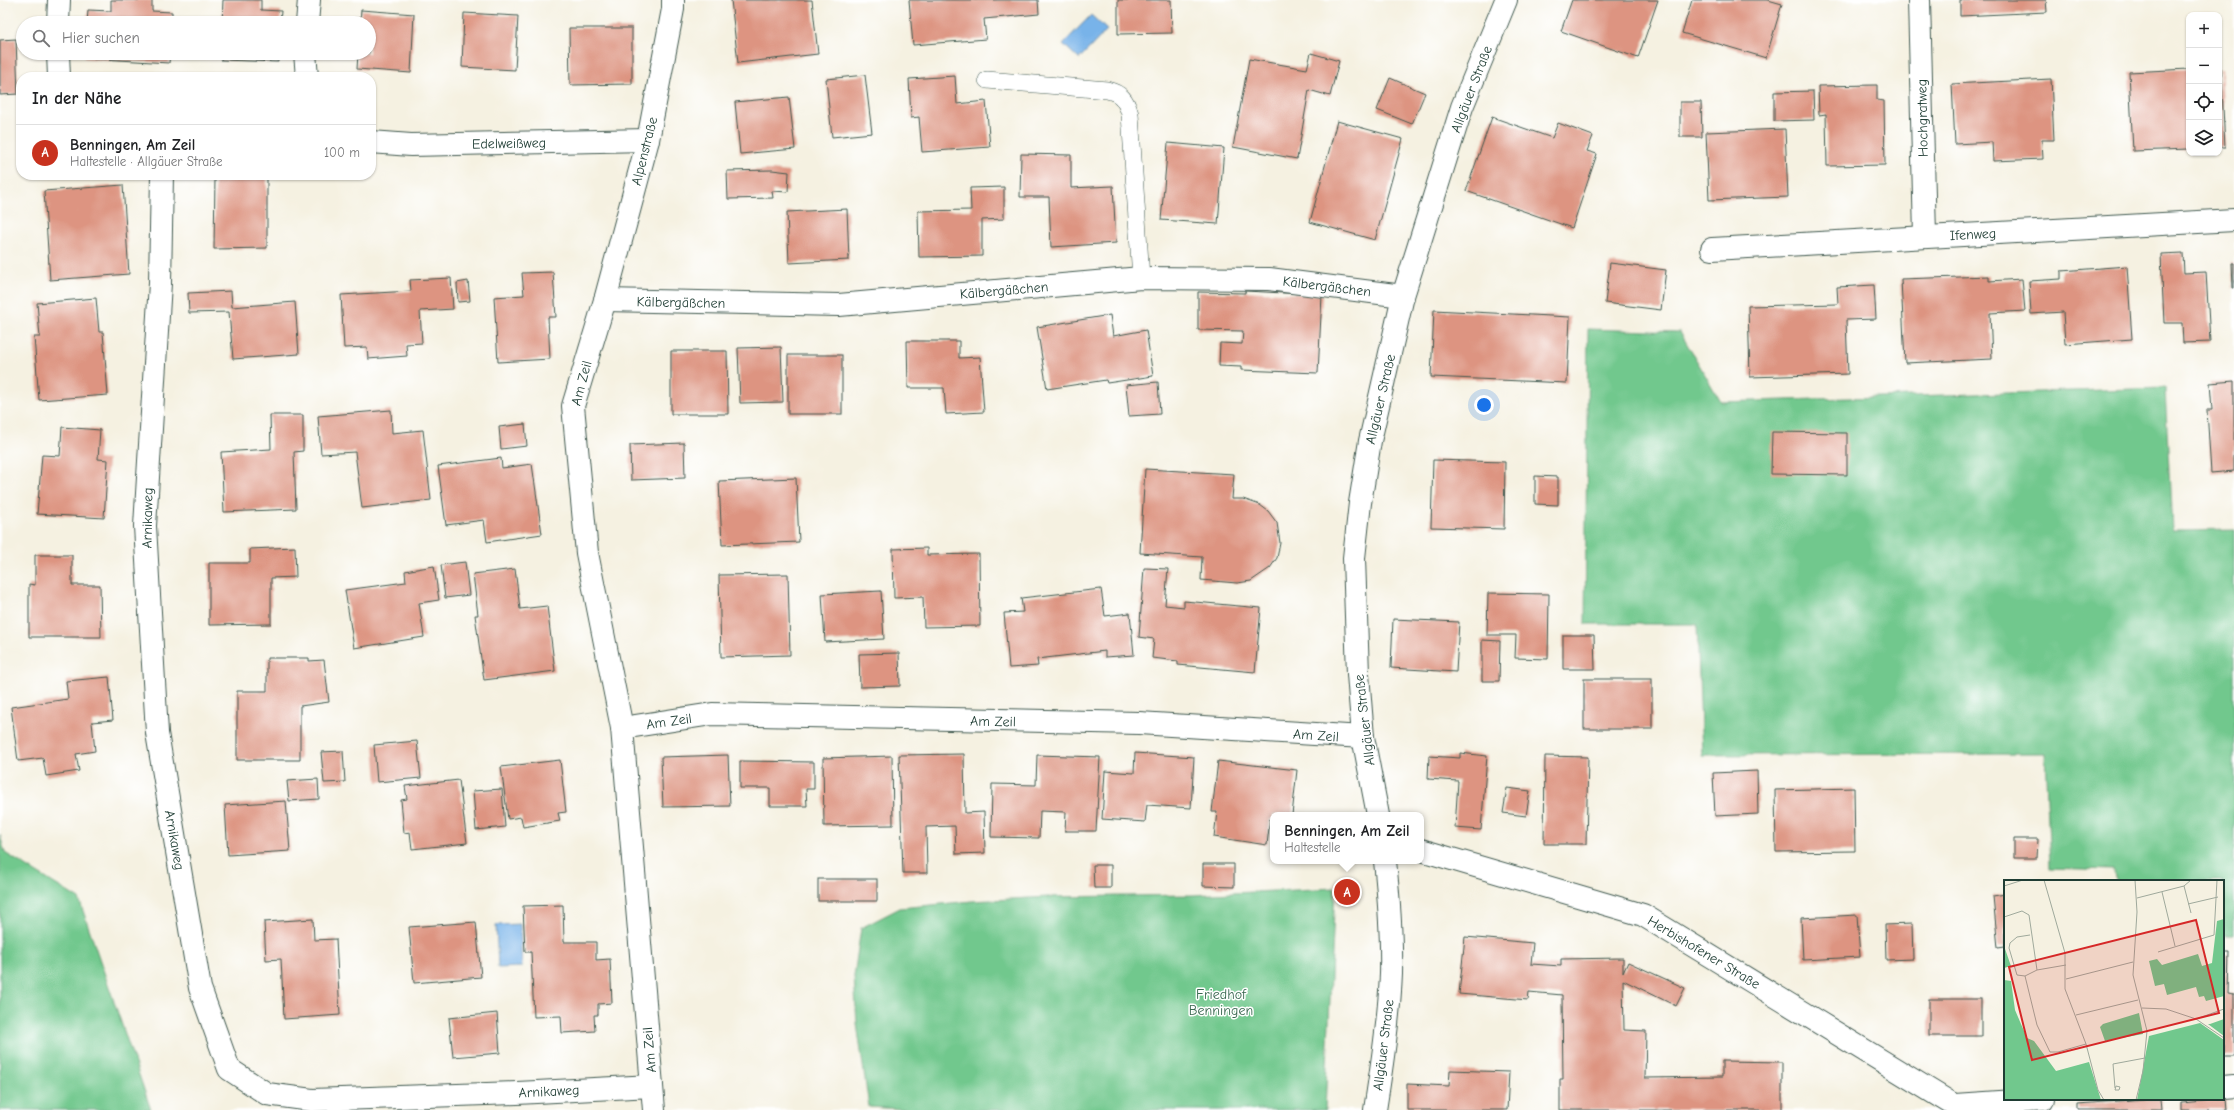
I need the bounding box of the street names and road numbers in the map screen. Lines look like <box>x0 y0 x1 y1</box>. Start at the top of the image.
street label: Allgäuer Straße <box>1447 43 1496 135</box>
street label: Hochgratweg <box>1913 79 1932 157</box>
street label: Alpenstraße <box>628 115 661 187</box>
street label: Edelweißweg <box>472 134 546 153</box>
street label: Ifenweg <box>1949 225 1997 244</box>
street label: Kälbergäßchen <box>1282 273 1372 300</box>
street label: Kälbergäßchen <box>959 278 1049 303</box>
street label: Kälbergäßchen <box>636 293 726 312</box>
street label: Allgäuer Straße <box>1362 352 1399 446</box>
street label: Am Zeil <box>567 359 596 407</box>
street label: Arnikaweg <box>138 487 157 549</box>
street label: Allgäuer Straße <box>1350 673 1379 767</box>
street label: Am Zeil <box>645 710 693 733</box>
street label: Am Zeil <box>970 713 1016 730</box>
street label: Am Zeil <box>1293 725 1339 746</box>
street label: Arnikaweg <box>161 809 188 872</box>
street label: Herbishofener Straße <box>1644 912 1763 993</box>
street label: Allgäuer Straße <box>1369 998 1398 1092</box>
street label: Am Zeil <box>639 1026 660 1074</box>
street label: Arnikaweg <box>518 1081 580 1102</box>

